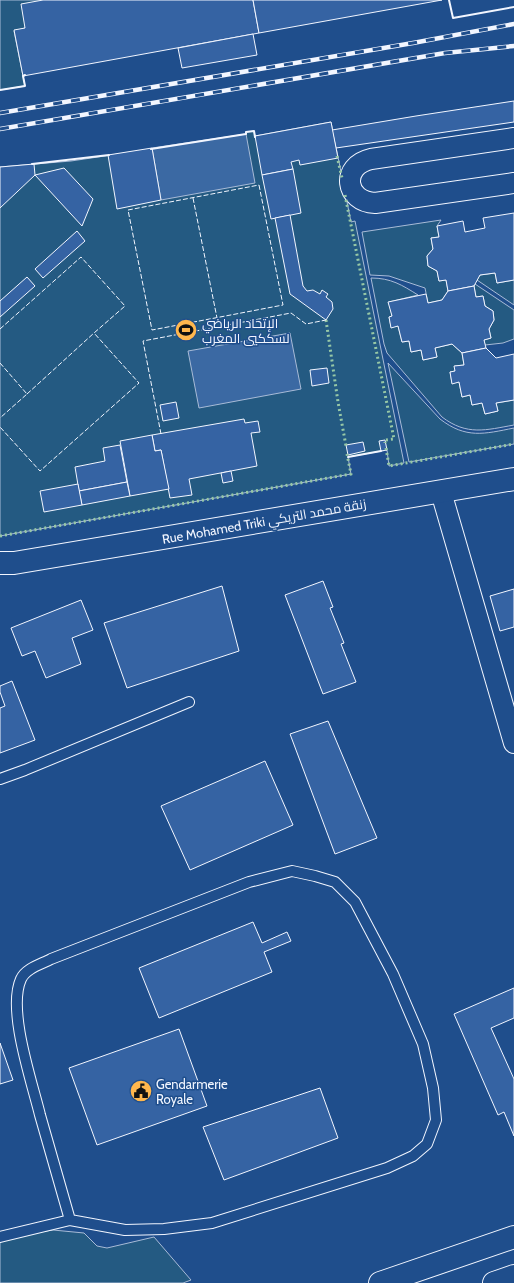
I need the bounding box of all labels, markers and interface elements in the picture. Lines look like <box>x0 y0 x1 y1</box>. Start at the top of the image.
place label: الإتحاد الرياضي لسككيي المغرب <box>202 315 290 346</box>
sports icon: الإتحاد الرياضي لسككيي المغرب <box>173 317 199 343</box>
street label: Rue Mohamed Triki زنقة محمد التريكي <box>161 495 368 550</box>
place label: Gendarmerie Royale <box>156 1076 228 1107</box>
public building icon: Gendarmerie Royale <box>128 1078 154 1104</box>

